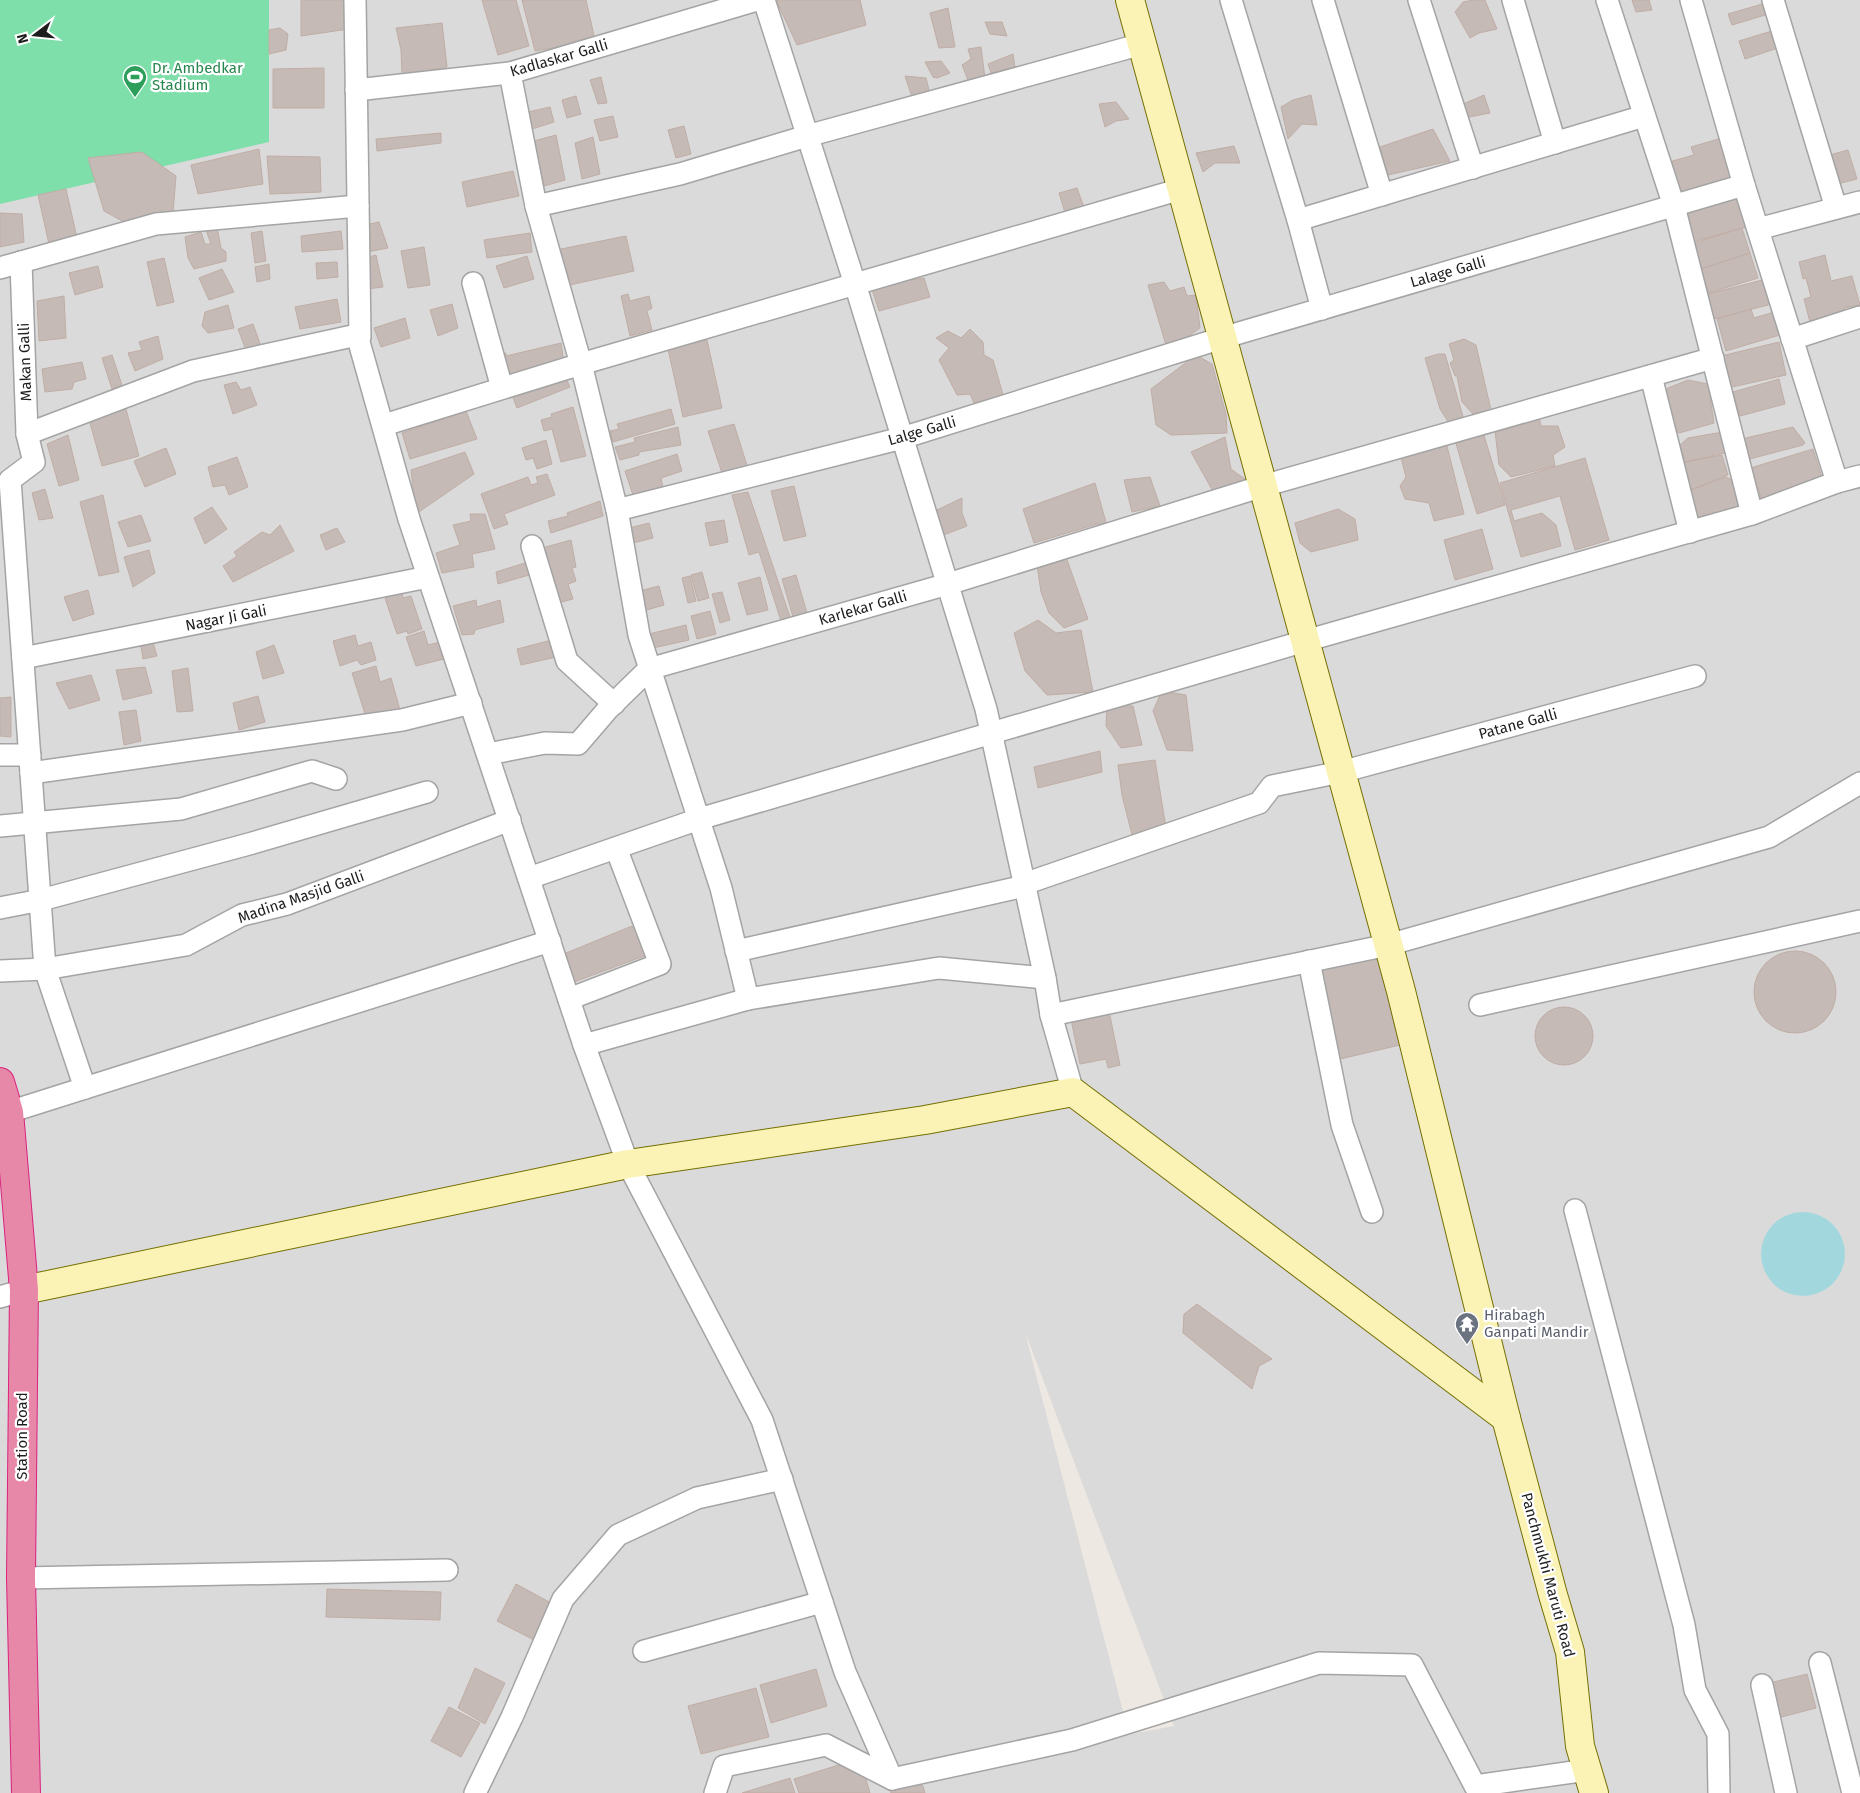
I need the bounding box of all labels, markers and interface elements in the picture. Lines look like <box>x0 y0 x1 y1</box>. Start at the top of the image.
north arrow <box>10 10 60 60</box>
text: N <box>14 32 32 45</box>
street label: Kadlaskar Galli <box>508 35 610 81</box>
place label: Dr. Ambedkar Stadium <box>152 59 243 94</box>
sports icon: Dr. Ambedkar Stadium <box>122 64 148 98</box>
street label: Lalage Galli <box>1408 253 1488 291</box>
street label: Makan Galli <box>15 322 35 402</box>
street label: Lalge Galli <box>886 413 958 449</box>
street label: Karlekar Galli <box>817 587 909 629</box>
street label: Nagar Ji Gali <box>184 601 268 635</box>
street label: Patane Galli <box>1477 705 1559 743</box>
street label: Madina Masjid Galli <box>235 867 367 927</box>
place label: Hirabagh Ganpati Mandir <box>1484 1306 1589 1341</box>
temple icon: Hirabagh Ganpati Mandir <box>1454 1311 1480 1345</box>
street label: Station Road <box>13 1392 31 1480</box>
street label: Panchmukhi Maruti Road <box>1517 1491 1579 1659</box>

